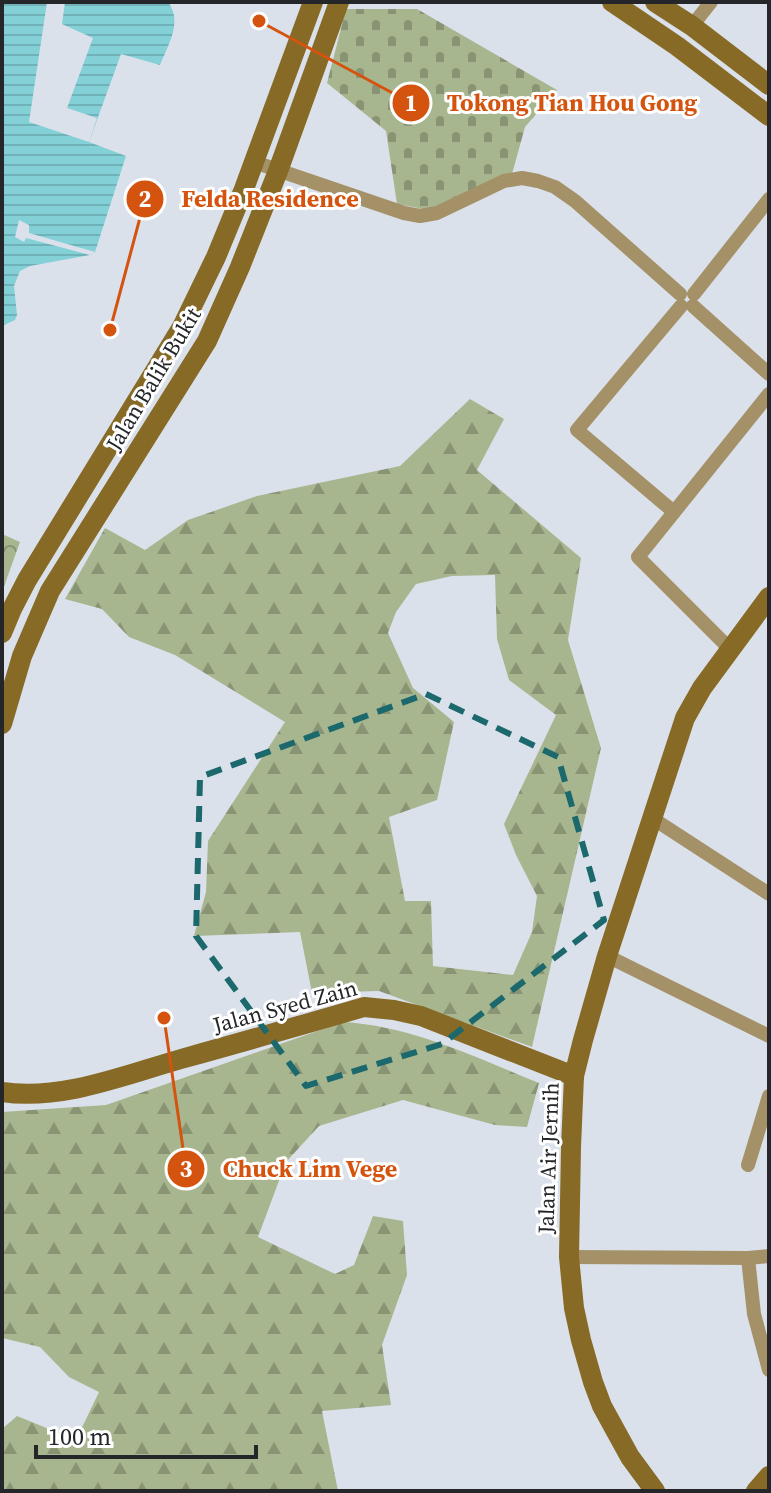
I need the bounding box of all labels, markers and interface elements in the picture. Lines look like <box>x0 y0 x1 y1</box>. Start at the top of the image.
callout: Tokong Tian Hou Gong <box>391 79 713 127</box>
text: 1 <box>404 86 418 119</box>
text: Tokong Tian Hou Gong <box>447 86 697 119</box>
callout: Felda Residence <box>125 175 375 223</box>
text: 2 <box>138 182 152 215</box>
text: Felda Residence <box>181 182 359 215</box>
street label: Jalan Balik Bukit <box>98 301 208 457</box>
street label: Jalan Syed Zain <box>208 972 361 1040</box>
street label: Jalan Air Jernih <box>530 1082 566 1235</box>
callout: Chuck Lim Vege <box>166 1145 414 1193</box>
text: 3 <box>179 1152 193 1185</box>
text: Chuck Lim Vege <box>223 1152 397 1185</box>
scale bar <box>36 1409 256 1459</box>
text: 100 m <box>48 1420 111 1453</box>

